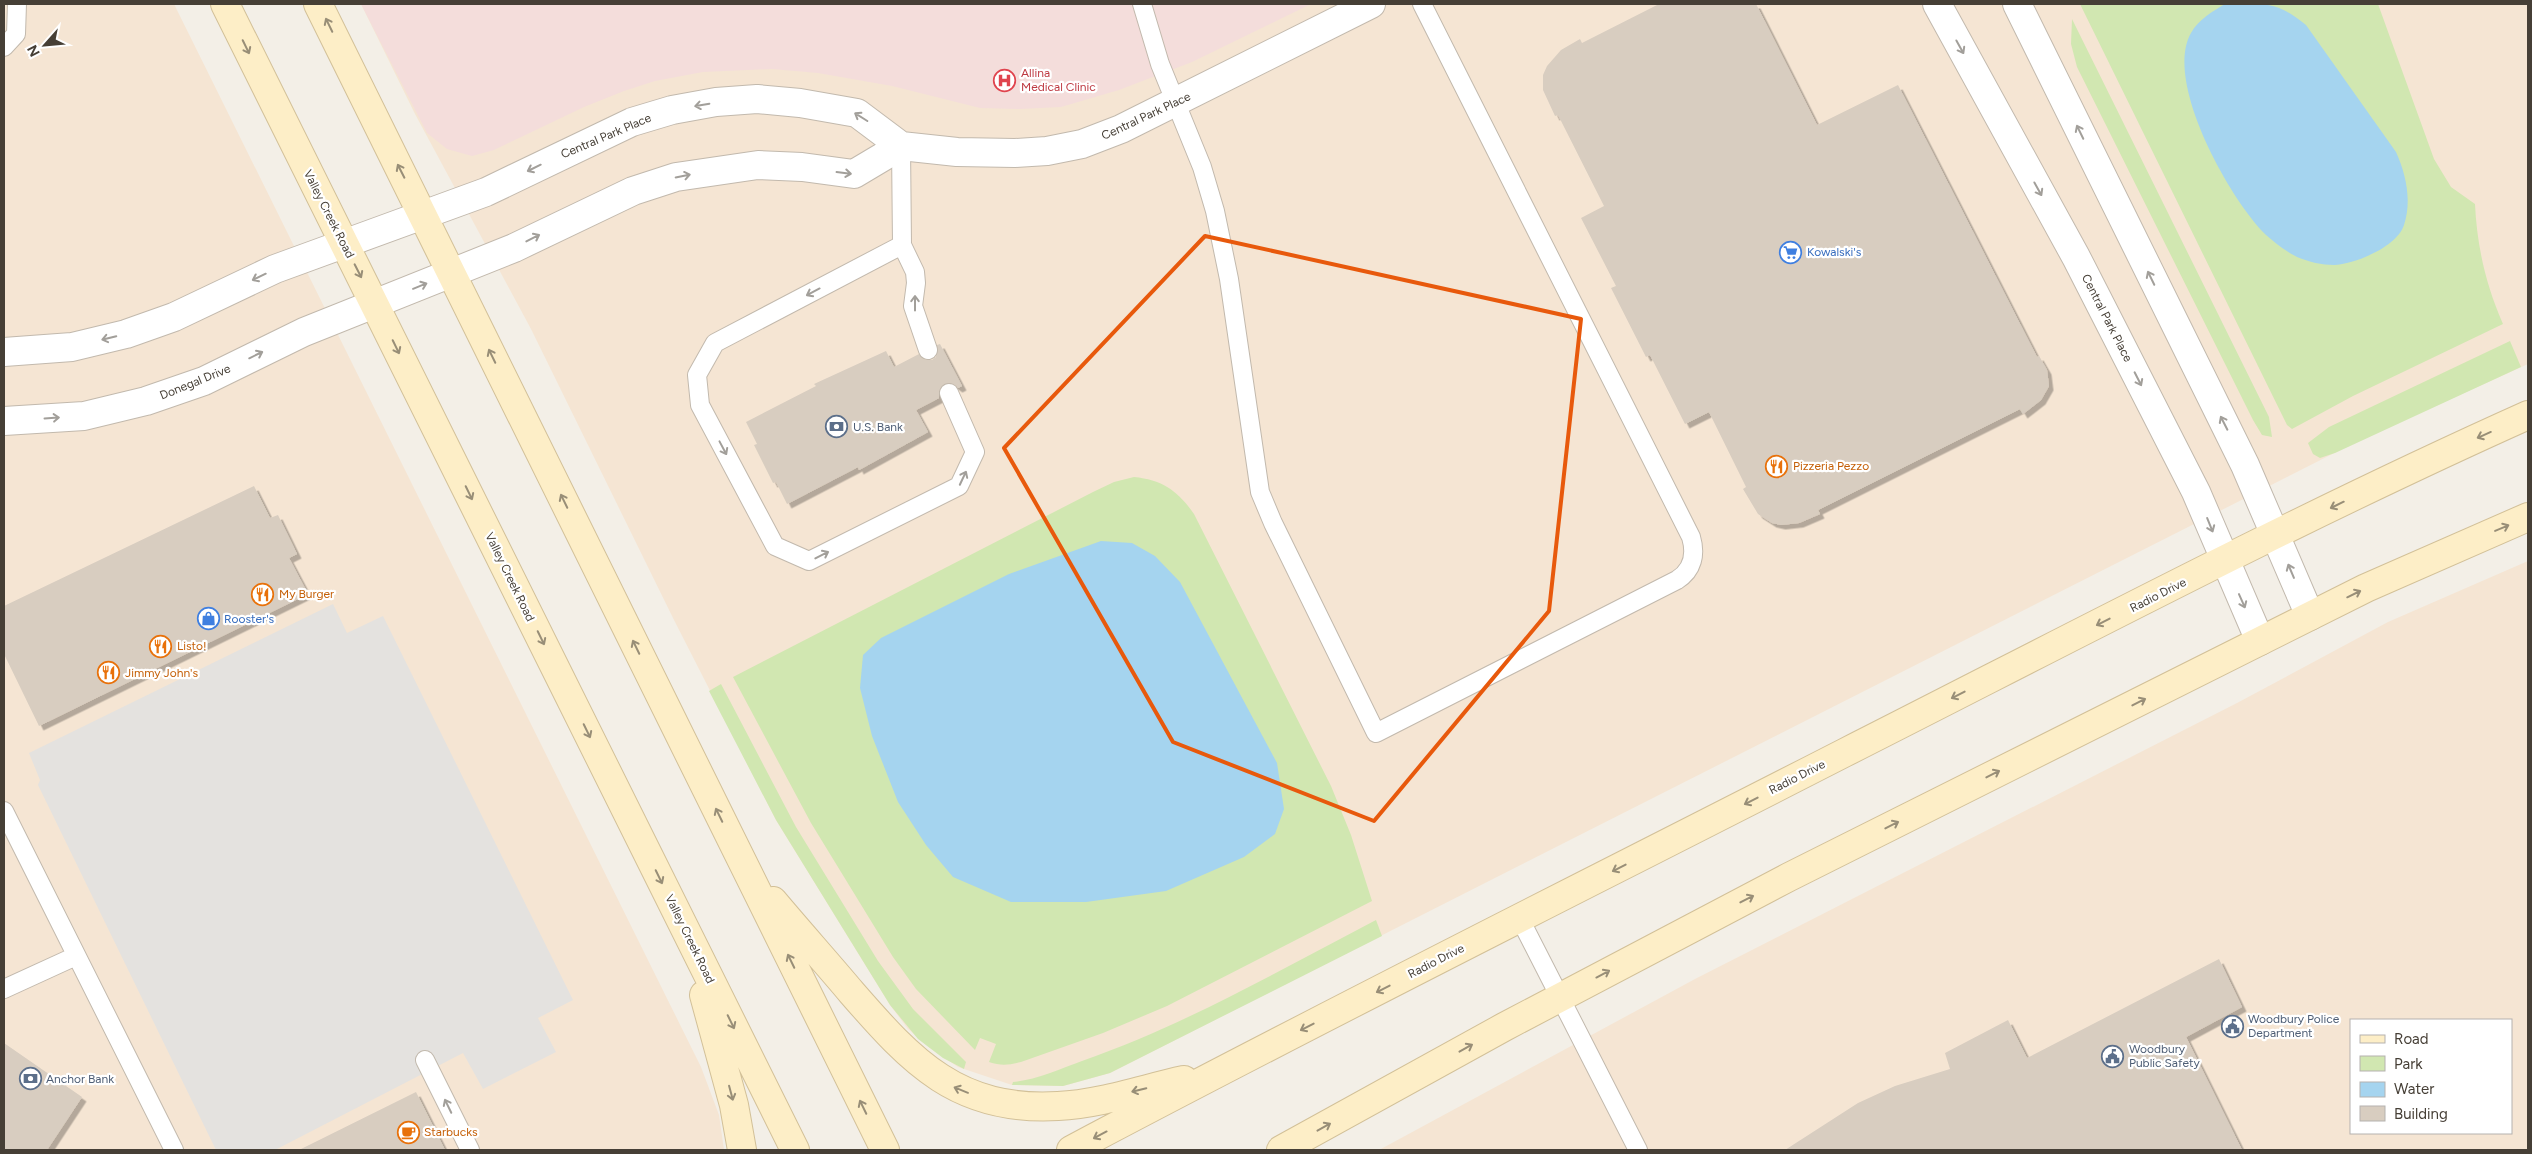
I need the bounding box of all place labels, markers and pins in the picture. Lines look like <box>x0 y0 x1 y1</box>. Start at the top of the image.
place label: Allina Medical Clinic <box>1021 66 1096 94</box>
hospital icon: Allina Medical Clinic <box>993 68 1017 92</box>
supermarket icon: Kowalski's <box>1779 240 1803 264</box>
place label: Kowalski's <box>1807 245 1862 259</box>
bank icon: U.S. Bank <box>825 415 849 439</box>
place label: U.S. Bank <box>853 420 903 434</box>
restaurant icon: Pizzeria Pezzo <box>1765 454 1789 478</box>
place label: Pizzeria Pezzo <box>1793 459 1869 473</box>
restaurant icon: My Burger <box>251 582 275 606</box>
place label: My Burger <box>279 587 334 601</box>
shop icon: Rooster's <box>196 607 220 631</box>
place label: Rooster's <box>224 612 275 626</box>
restaurant icon: Listo! <box>149 634 173 658</box>
place label: Listo! <box>177 639 207 653</box>
restaurant icon: Jimmy John's <box>97 661 121 685</box>
place label: Jimmy John's <box>125 666 199 680</box>
place label: Woodbury Police Department <box>2248 1012 2340 1040</box>
public building icon: Woodbury Police Department <box>2220 1014 2244 1038</box>
place label: Woodbury Public Safety <box>2129 1042 2200 1070</box>
public building icon: Woodbury Public Safety <box>2101 1044 2125 1068</box>
bank icon: Anchor Bank <box>18 1067 42 1091</box>
place label: Anchor Bank <box>46 1072 114 1086</box>
cafe icon: Starbucks <box>396 1120 420 1144</box>
place label: Starbucks <box>424 1125 478 1139</box>

